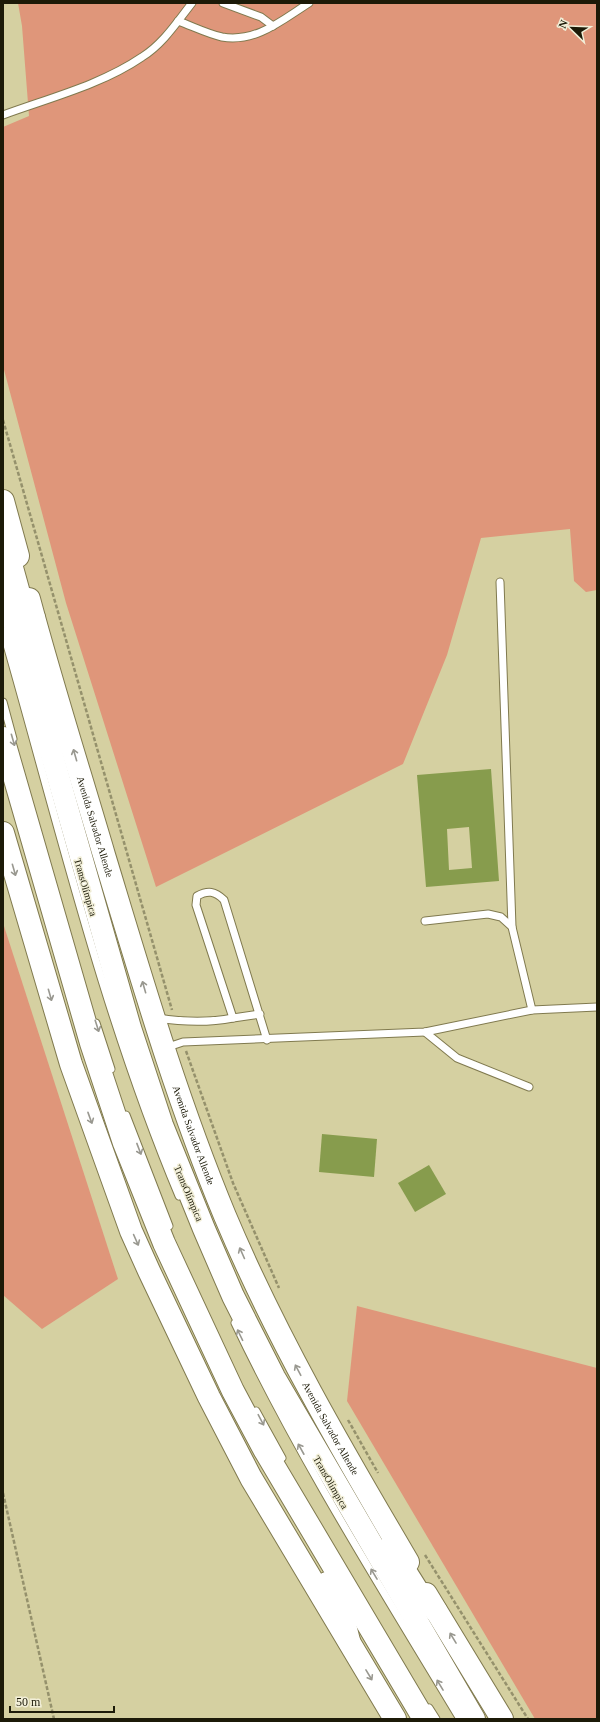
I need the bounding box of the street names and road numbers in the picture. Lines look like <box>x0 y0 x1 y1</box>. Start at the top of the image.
street label: Avenida Salvador Allende <box>75 775 116 879</box>
street label: TransOlímpica <box>72 857 99 918</box>
street label: Avenida Salvador Allende <box>170 1084 217 1187</box>
street label: TransOlímpica <box>172 1164 205 1223</box>
street label: Avenida Salvador Allende <box>300 1380 361 1477</box>
street label: TransOlímpica <box>311 1454 351 1511</box>

